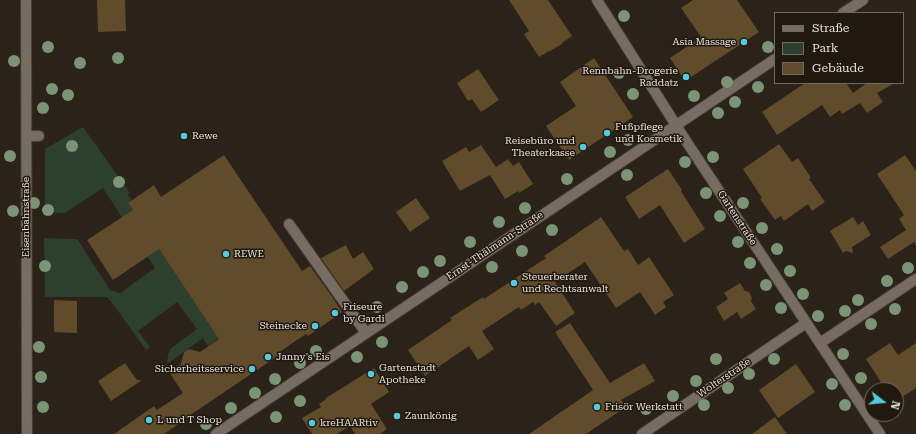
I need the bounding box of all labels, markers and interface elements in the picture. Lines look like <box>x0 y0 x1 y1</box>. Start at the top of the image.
legend <box>774 12 904 84</box>
text: Straße <box>812 21 849 35</box>
place label: Asia Massage <box>672 36 736 48</box>
marker: Asia Massage <box>739 37 749 47</box>
text: Park <box>812 41 838 55</box>
text: Gebäude <box>812 61 864 75</box>
place label: Rennbahn-Drogerie Raddatz <box>582 65 678 88</box>
marker: Rennbahn-Drogerie Raddatz <box>681 72 691 82</box>
place label: Fußpflege und Kosmetik <box>615 121 682 144</box>
marker: Fußpflege und Kosmetik <box>602 128 612 138</box>
place label: Rewe <box>192 130 218 142</box>
marker: Rewe <box>179 131 189 141</box>
place label: Reisebüro und Theaterkasse <box>505 135 575 158</box>
marker: Reisebüro und Theaterkasse <box>578 142 588 152</box>
street label: Eisenbahnstraße <box>20 177 32 257</box>
street label: Gartenstraße <box>715 188 759 248</box>
street label: Ernst-Thälmann-Straße <box>444 209 546 283</box>
place label: REWE <box>234 248 264 260</box>
marker: REWE <box>221 249 231 259</box>
place label: Steuerberater und Rechtsanwalt <box>522 271 609 294</box>
marker: Steuerberater und Rechtsanwalt <box>509 278 519 288</box>
place label: Friseure by Gardi <box>343 301 385 324</box>
marker: Friseure by Gardi <box>330 308 340 318</box>
place label: Steinecke <box>259 320 307 332</box>
marker: Steinecke <box>310 321 320 331</box>
place label: Janny's Eis <box>276 351 330 363</box>
marker: Janny's Eis <box>263 352 273 362</box>
street label: Wolterstraße <box>695 356 753 400</box>
place label: Gartenstadt Apotheke <box>379 362 436 386</box>
place label: Sicherheitsservice <box>155 363 244 375</box>
marker: Sicherheitsservice <box>247 364 257 374</box>
marker: Gartenstadt Apotheke <box>366 369 376 379</box>
north arrow <box>864 382 904 422</box>
text: N <box>888 399 902 411</box>
place label: Frisör Werkstatt <box>605 401 683 413</box>
marker: Frisör Werkstatt <box>592 402 602 412</box>
place label: Zaunkönig <box>405 410 457 422</box>
marker: Zaunkönig <box>392 411 402 421</box>
place label: L und T Shop <box>157 414 222 426</box>
marker: L und T Shop <box>144 415 154 425</box>
place label: kreHAARtiv <box>320 417 378 429</box>
marker: kreHAARtiv <box>307 418 317 428</box>

